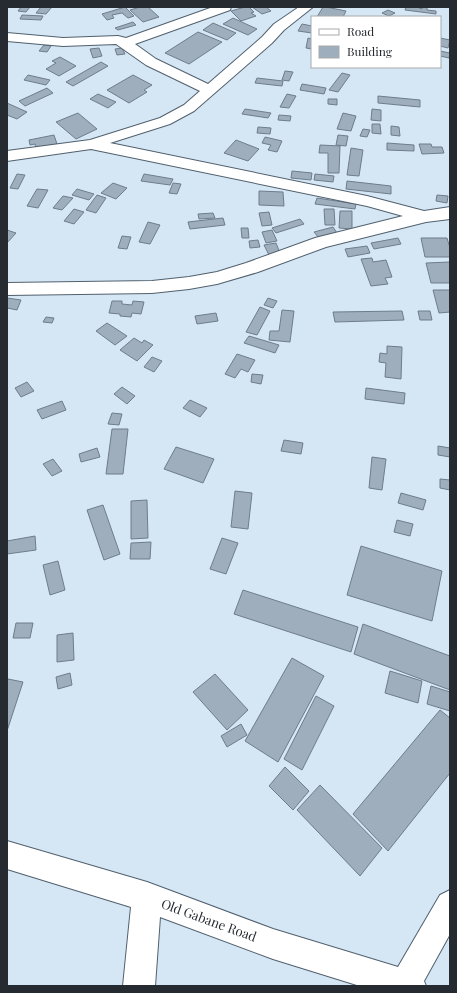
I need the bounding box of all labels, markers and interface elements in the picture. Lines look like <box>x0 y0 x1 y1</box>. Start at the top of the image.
legend <box>311 16 441 68</box>
text: Road <box>347 23 374 39</box>
text: Building <box>347 43 393 59</box>
street label: Old Gabane Road <box>159 894 260 945</box>

